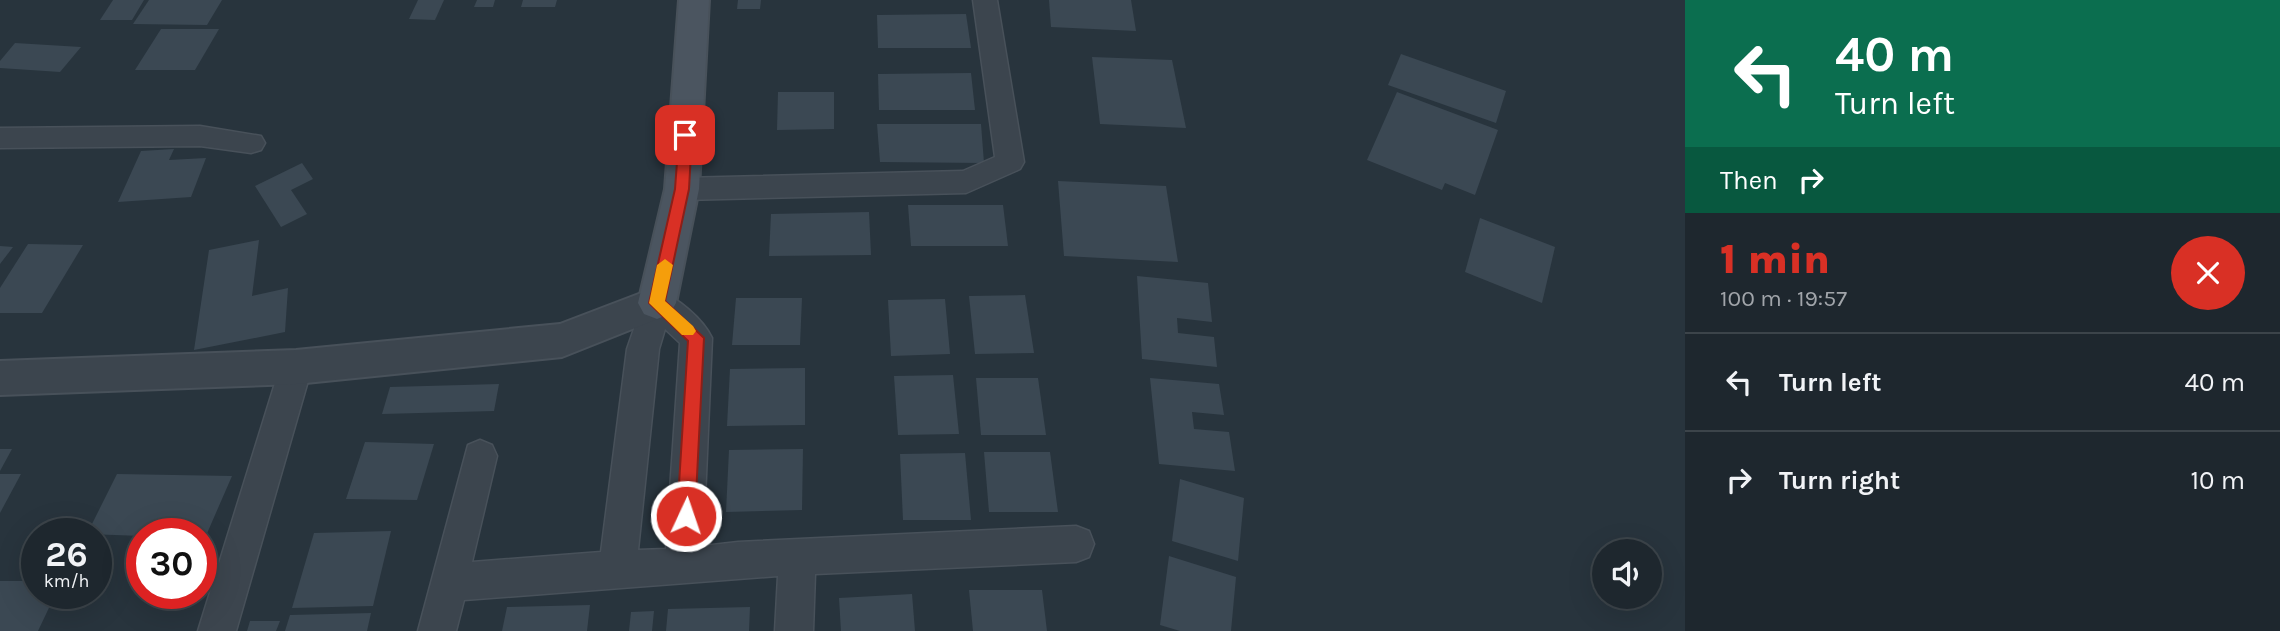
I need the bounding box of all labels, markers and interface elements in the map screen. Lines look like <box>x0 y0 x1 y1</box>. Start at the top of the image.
text: 40 m <box>1835 26 1954 83</box>
icon: left <box>1720 28 1811 119</box>
text: Turn left <box>1835 85 1955 122</box>
pin <box>655 105 715 165</box>
icon: arrive <box>666 116 704 154</box>
icon: right <box>1792 161 1830 199</box>
text: Then <box>1720 165 1778 196</box>
text: 1 min <box>1720 234 1830 284</box>
button: close <box>2171 236 2245 310</box>
text: 100 m · 19:57 <box>1720 285 1847 312</box>
icon: left <box>1720 363 1758 401</box>
text: Turn left <box>1779 367 1881 398</box>
text: 40 m <box>2185 367 2245 398</box>
icon: right <box>1720 461 1758 499</box>
text: Turn right <box>1779 465 1900 496</box>
text: 10 m <box>2190 465 2245 496</box>
position arrow <box>649 479 723 553</box>
speed limit sign: 30 <box>126 518 217 609</box>
text: 26 <box>45 534 88 575</box>
map controls <box>1592 539 1662 609</box>
button: sound <box>1592 539 1662 609</box>
text: km/h <box>44 570 89 592</box>

